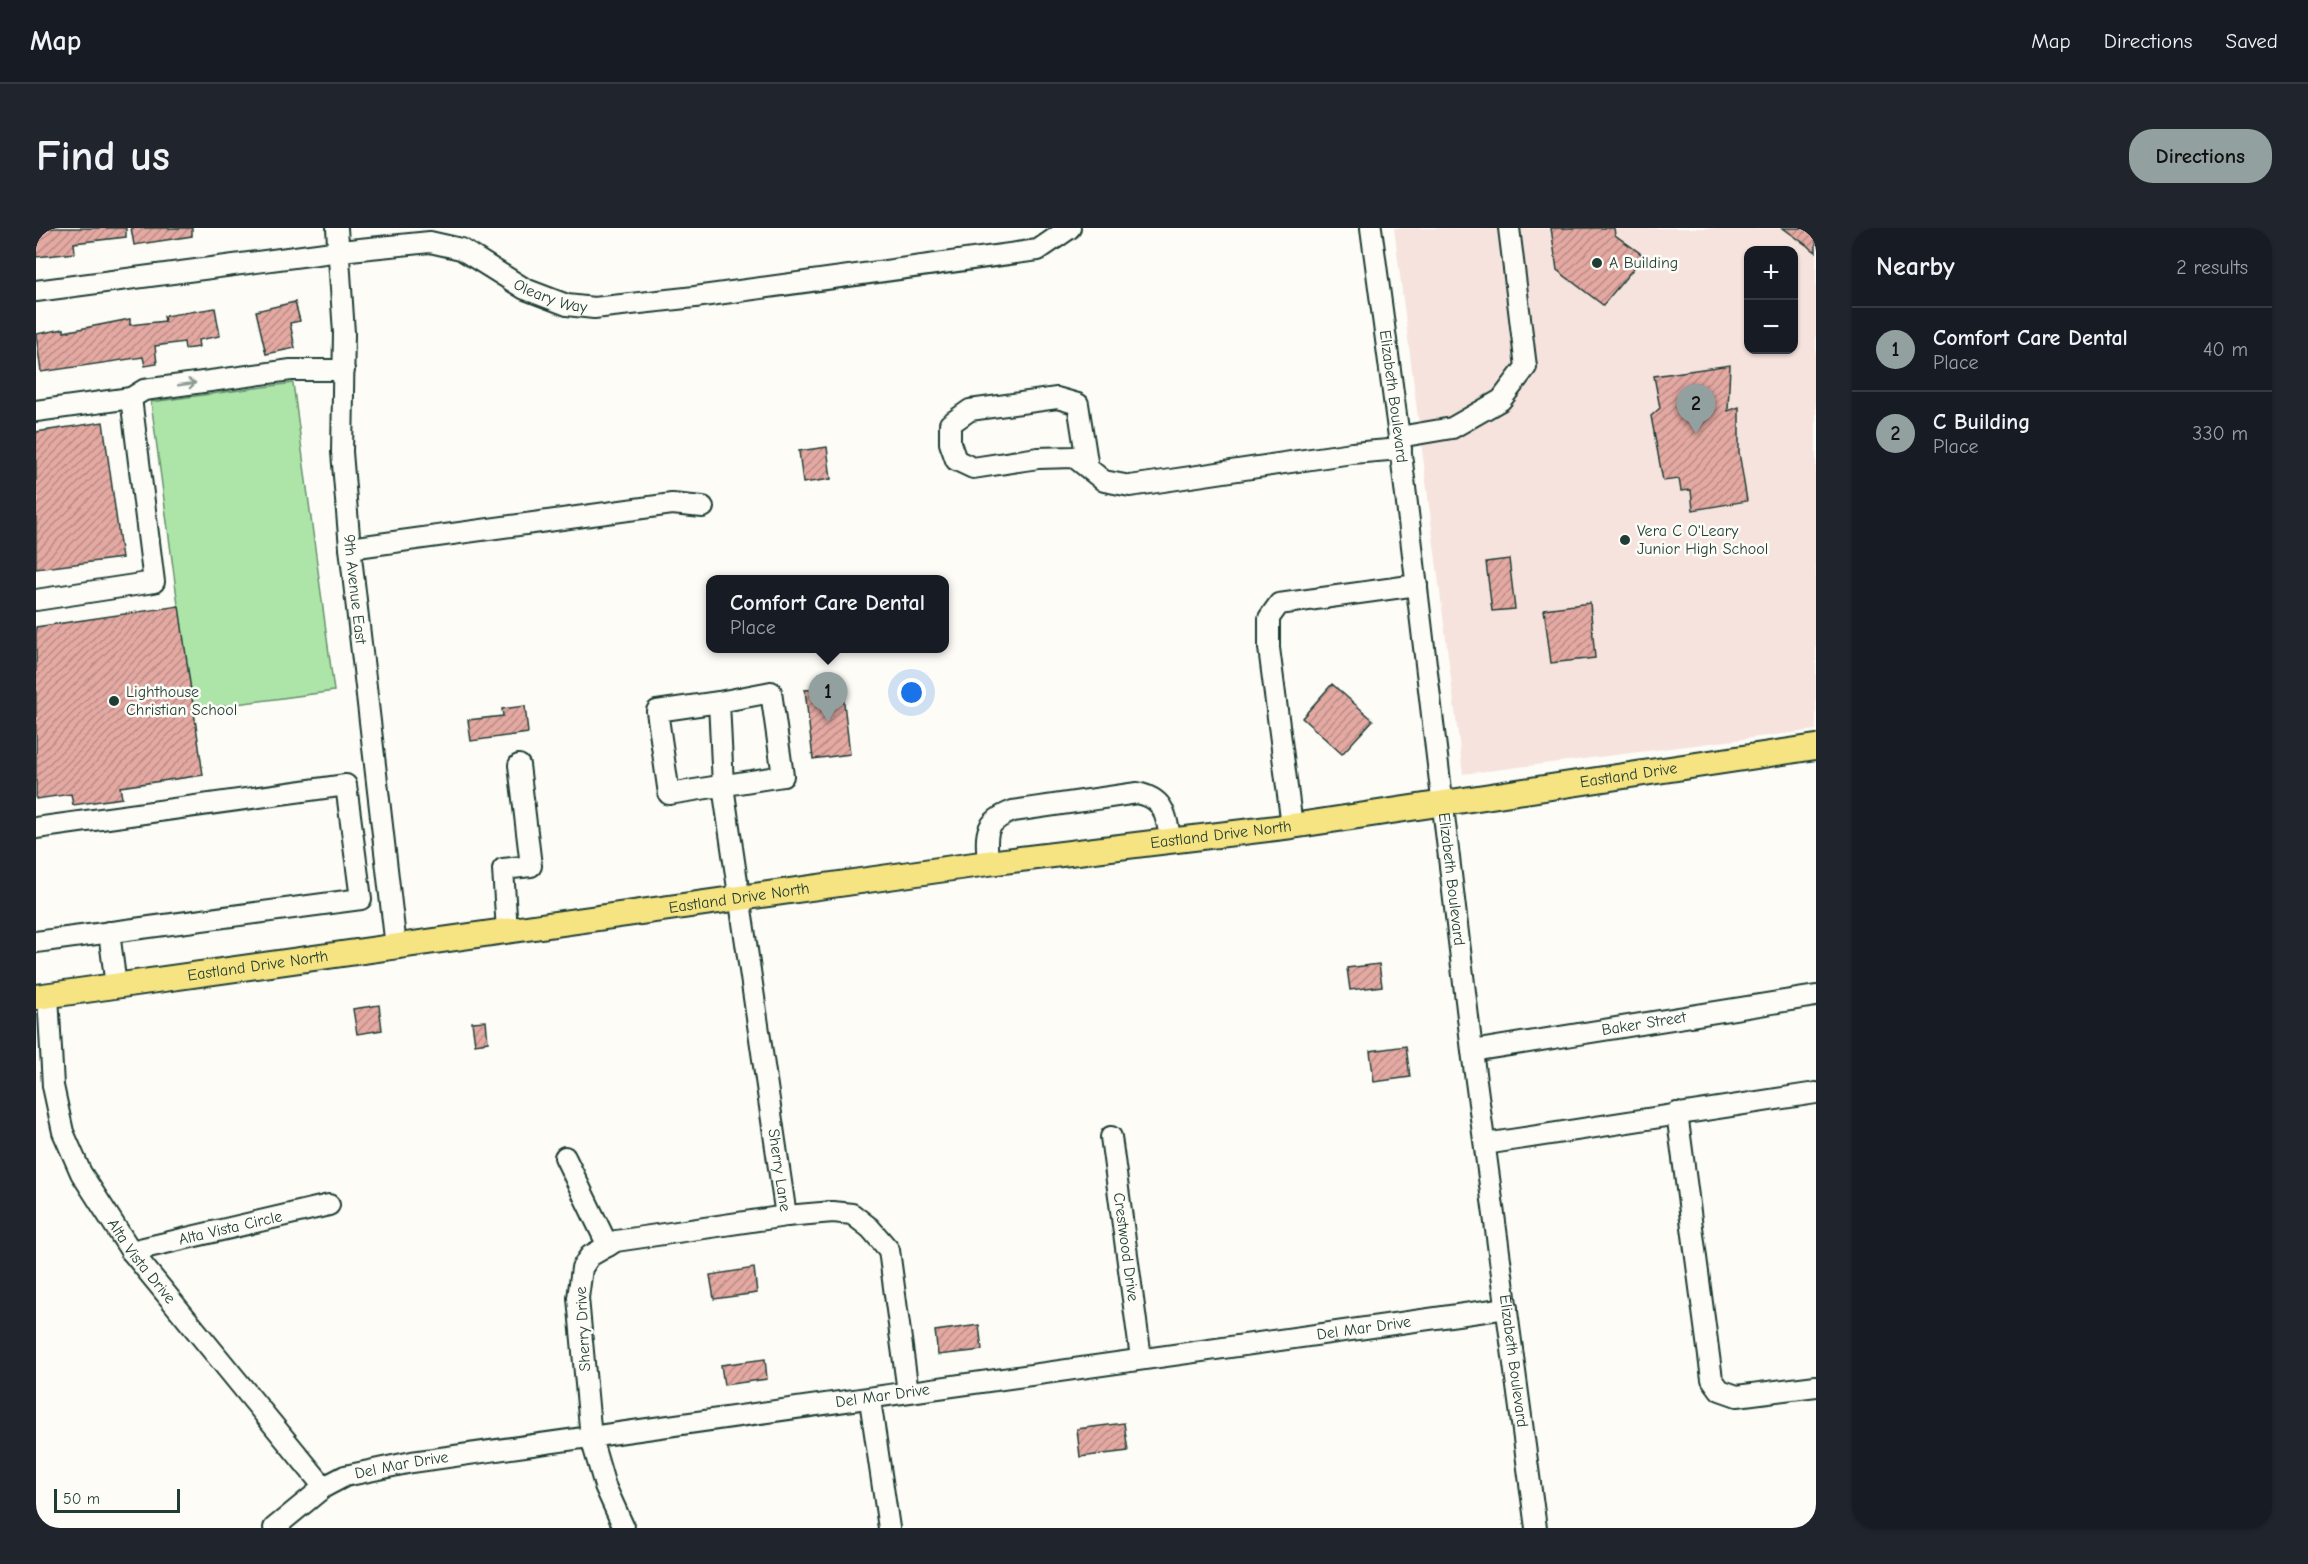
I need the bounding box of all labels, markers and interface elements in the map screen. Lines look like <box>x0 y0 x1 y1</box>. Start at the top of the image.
text: Map <box>30 25 81 57</box>
text: Map <box>2031 29 2071 53</box>
text: Directions <box>2104 29 2193 53</box>
text: Saved <box>2226 29 2278 53</box>
button: Directions <box>2129 129 2272 183</box>
text: Find us <box>36 132 170 181</box>
map controls <box>1744 246 1798 354</box>
button: + <box>1744 246 1798 300</box>
text: Nearby <box>1876 252 1955 282</box>
place label: A Building <box>1609 254 1678 272</box>
marker: A Building <box>1590 256 1604 270</box>
text: 2 results <box>2176 256 2248 279</box>
street label: Oleary Way <box>510 275 589 316</box>
button: − <box>1744 300 1798 354</box>
text: Comfort Care Dental <box>1933 325 2128 351</box>
street label: Elizabeth Boulevard <box>1376 329 1411 464</box>
text: 1 <box>1892 338 1899 361</box>
text: 40 m <box>2203 338 2248 361</box>
text: Place <box>1933 351 1979 374</box>
one-way arrow <box>177 378 196 389</box>
pin: 2 <box>1676 384 1716 434</box>
text: C Building <box>1933 409 2030 435</box>
text: 2 <box>1891 422 1900 445</box>
text: 330 m <box>2192 422 2248 445</box>
text: Place <box>1933 435 1979 458</box>
place label: Vera C O'Leary Junior High School <box>1637 522 1768 558</box>
marker: Vera C O'Leary Junior High School <box>1618 533 1632 547</box>
street label: 9th Avenue East <box>340 534 370 645</box>
popup <box>706 575 949 653</box>
text: Comfort Care Dental <box>730 590 925 616</box>
text: Place <box>730 616 776 639</box>
pin: 1 <box>808 672 848 722</box>
your location <box>897 678 926 707</box>
place label: Lighthouse Christian School <box>126 683 237 719</box>
marker: Lighthouse Christian School <box>107 694 121 708</box>
street label: Eastland Drive <box>1579 759 1678 791</box>
street label: Elizabeth Boulevard <box>1435 811 1468 947</box>
street label: Eastland Drive North <box>1149 817 1292 852</box>
street label: Eastland Drive North <box>668 879 811 917</box>
street label: Eastland Drive North <box>186 947 329 985</box>
street label: Baker Street <box>1600 1008 1688 1039</box>
street label: Sherry Lane <box>764 1127 794 1213</box>
street label: Crestwood Drive <box>1110 1191 1142 1303</box>
street label: Alta Vista Circle <box>177 1207 284 1249</box>
street label: Alta Vista Drive <box>104 1215 179 1307</box>
street label: Sherry Drive <box>572 1286 594 1372</box>
street label: Elizabeth Boulevard <box>1496 1293 1531 1429</box>
street label: Del Mar Drive <box>1316 1313 1412 1344</box>
street label: Del Mar Drive <box>834 1380 931 1411</box>
street label: Del Mar Drive <box>353 1448 450 1483</box>
scale bar <box>54 1486 180 1514</box>
text: 50 m <box>63 1490 100 1508</box>

